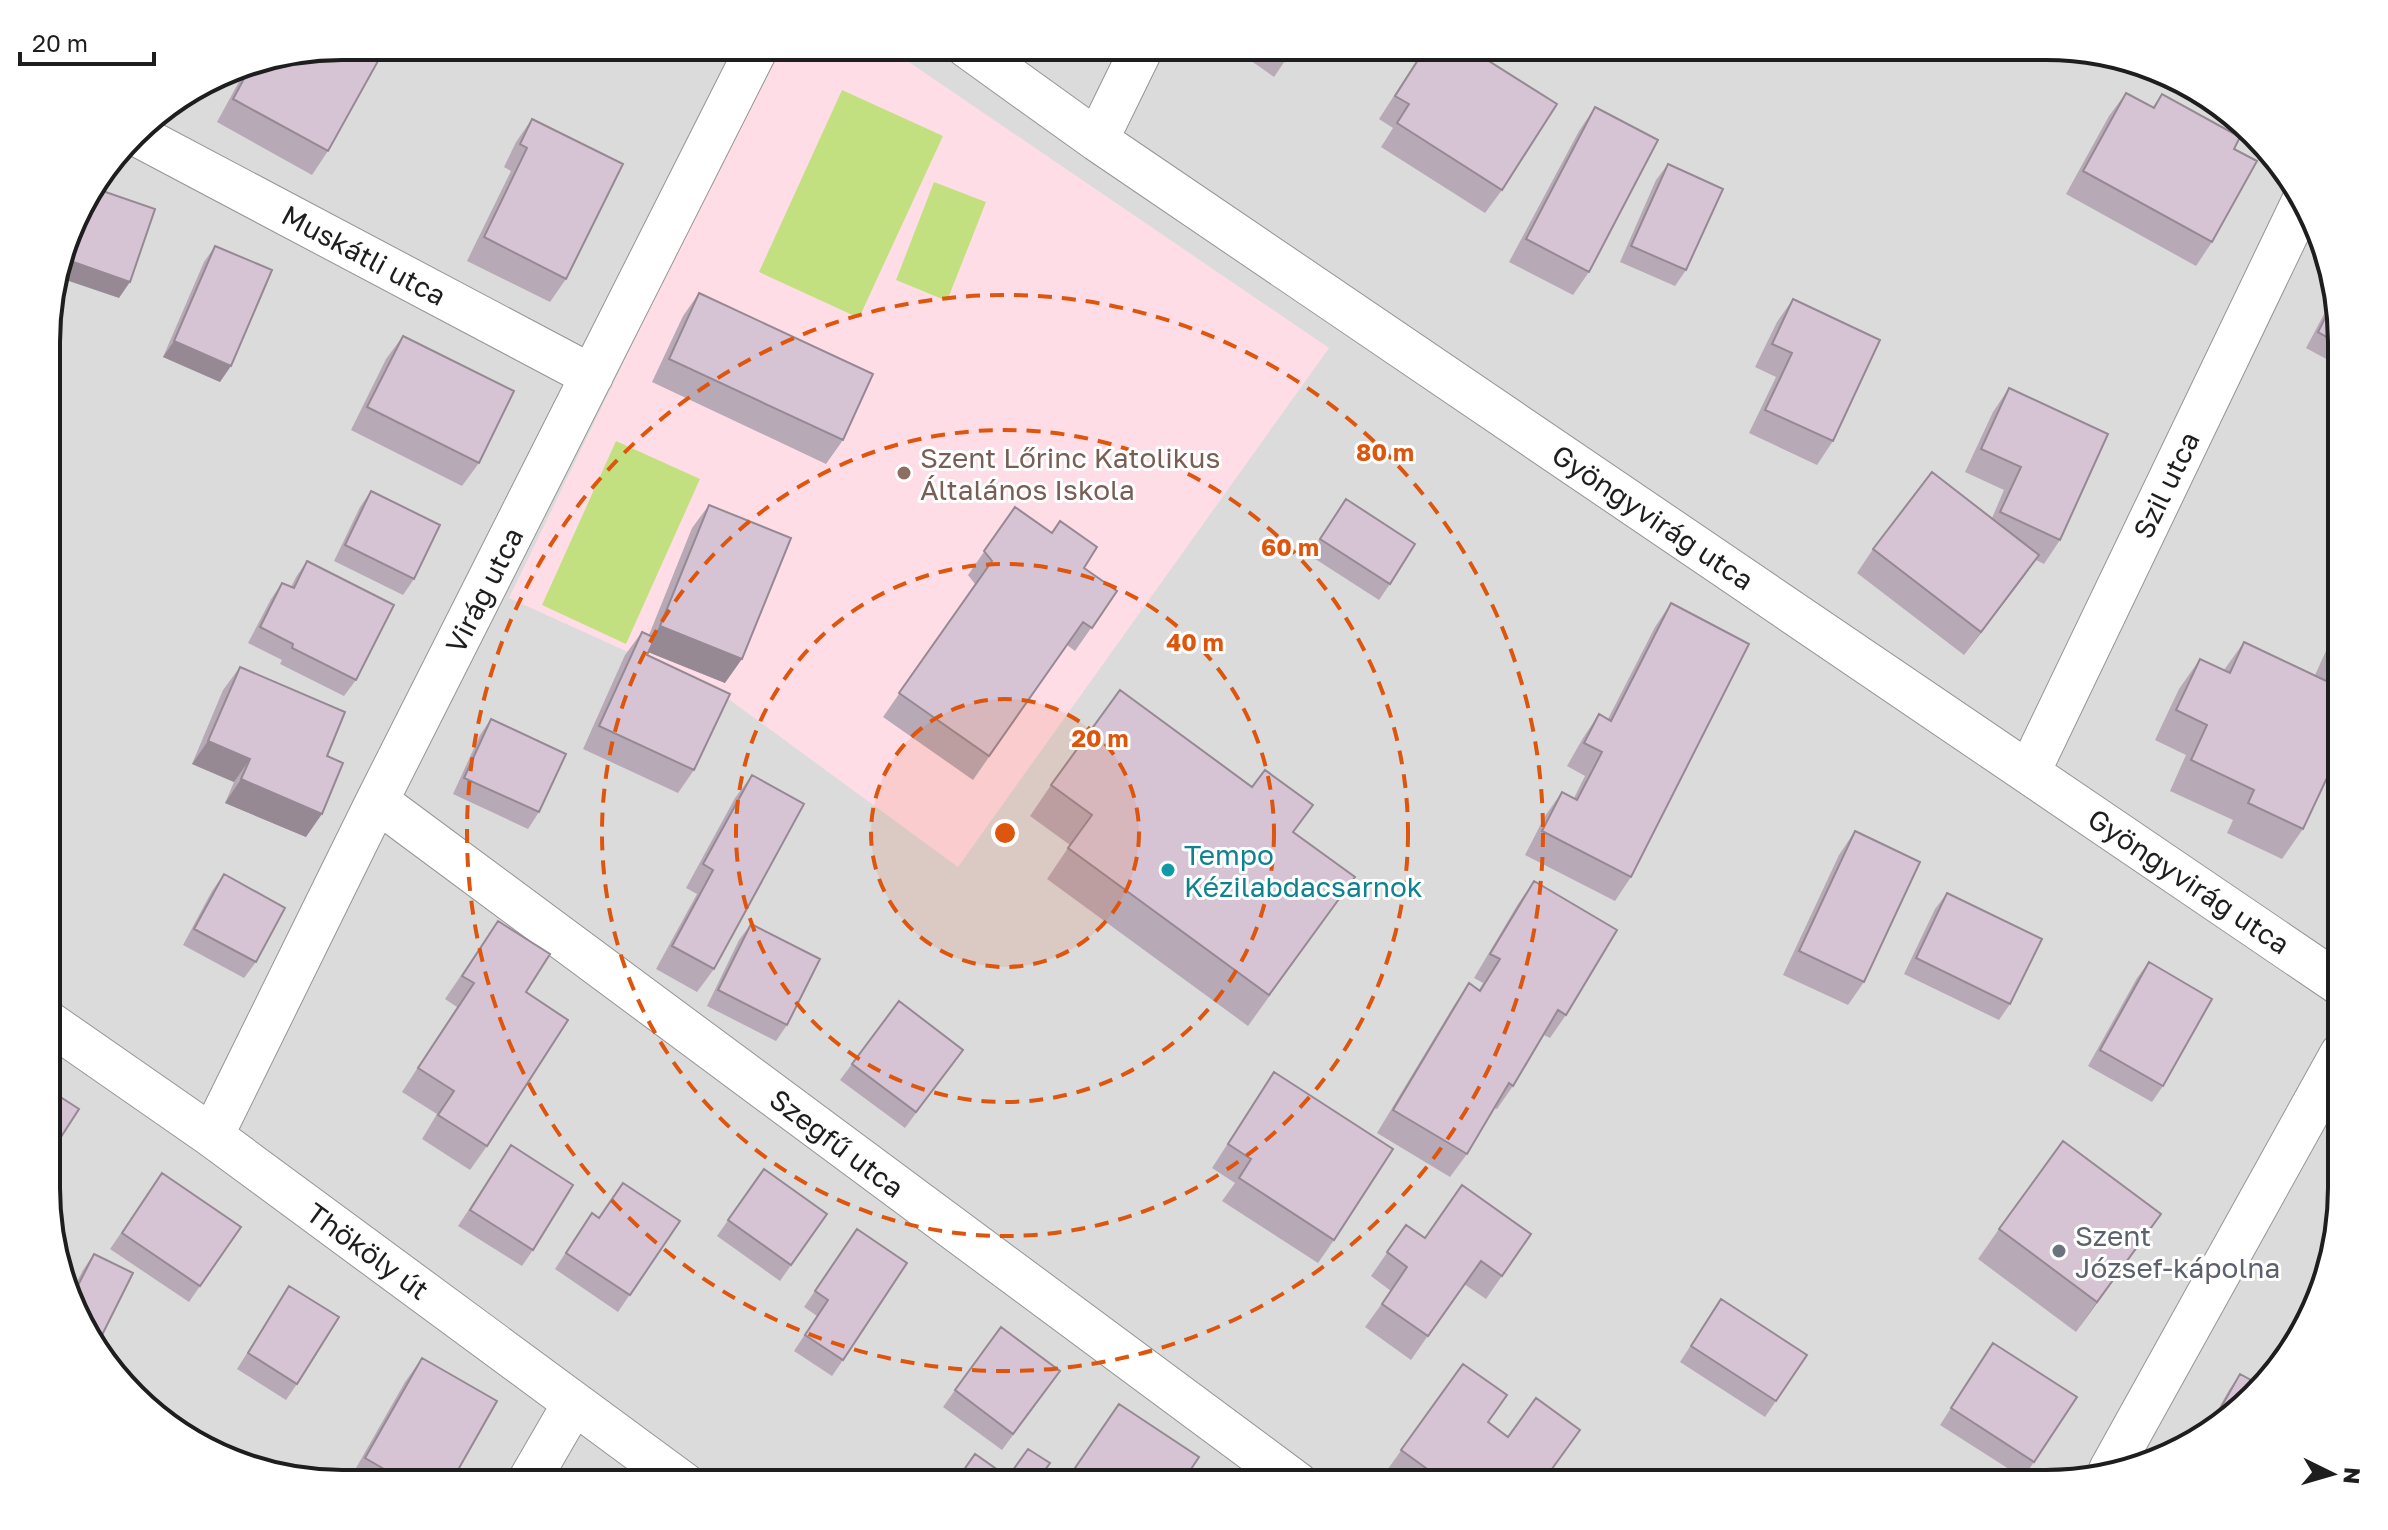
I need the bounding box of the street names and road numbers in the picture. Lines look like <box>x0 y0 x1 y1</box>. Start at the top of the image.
street label: Muskátli utca <box>276 198 452 312</box>
street label: Szil utca <box>2126 426 2206 544</box>
street label: Gyöngyvirág utca <box>1546 437 1760 597</box>
street label: Virág utca <box>438 522 530 658</box>
street label: Gyöngyvirág utca <box>2082 801 2296 961</box>
street label: Szegfű utca <box>764 1082 910 1204</box>
street label: Thököly út <box>301 1196 435 1306</box>

